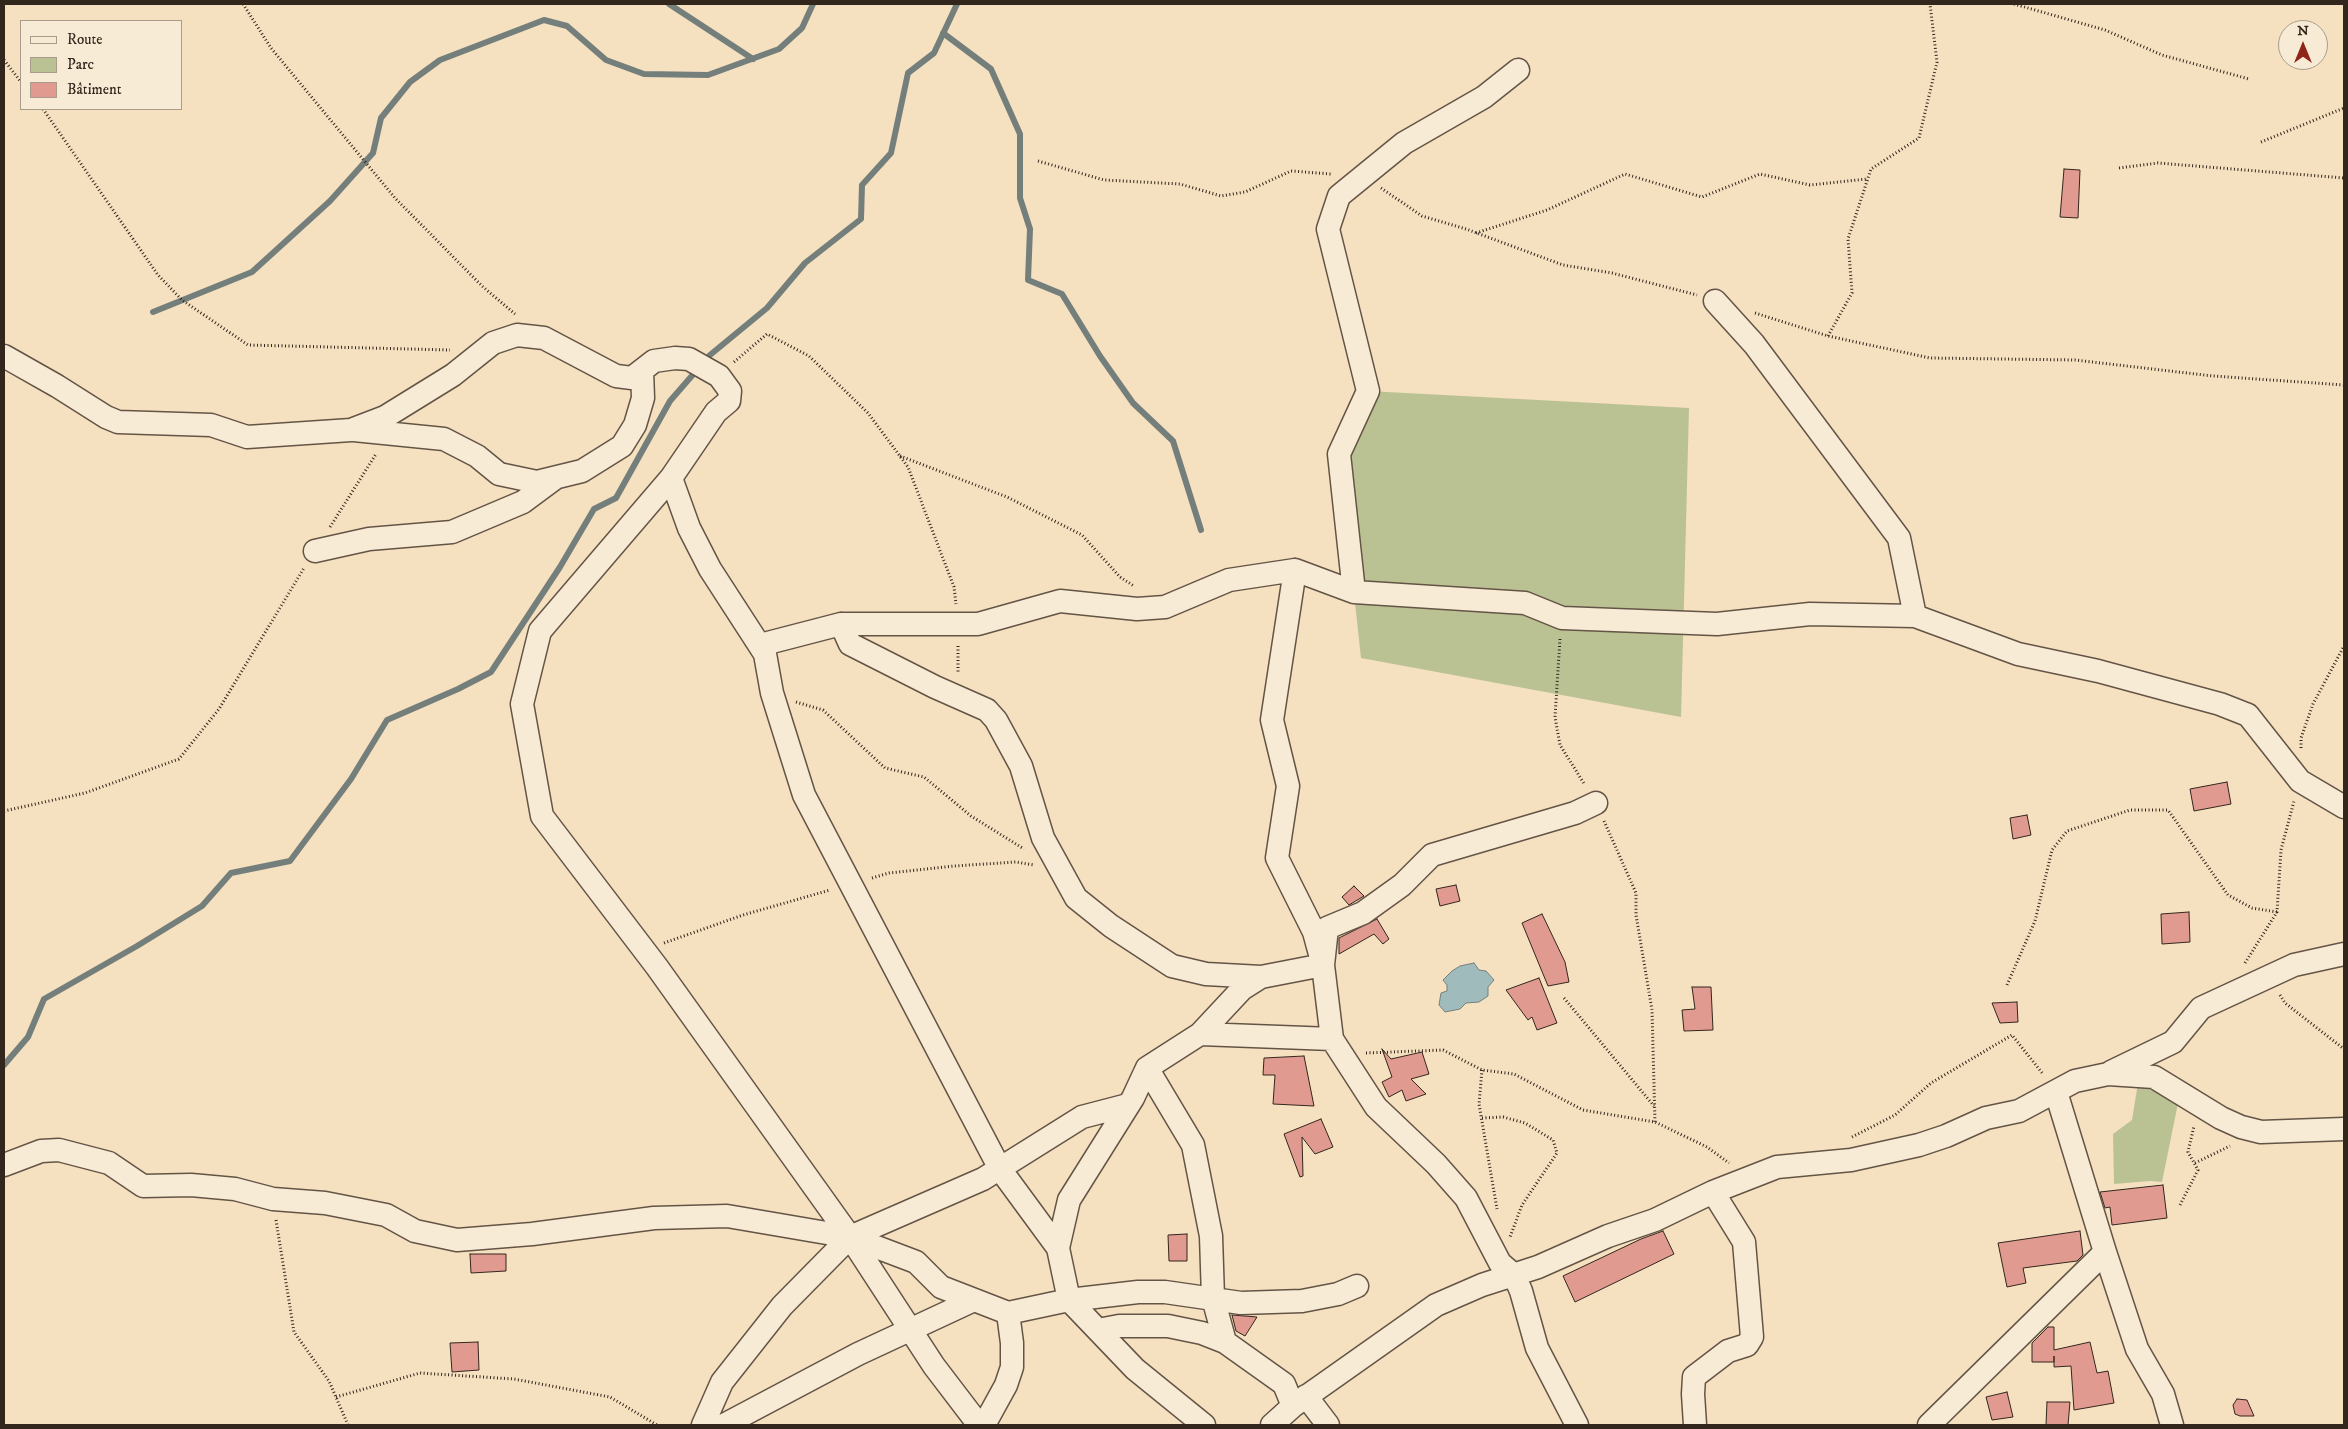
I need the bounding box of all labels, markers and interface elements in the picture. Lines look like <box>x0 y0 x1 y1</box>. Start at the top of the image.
legend <box>20 20 182 110</box>
north arrow <box>2278 20 2328 70</box>
text: N <box>2297 22 2309 40</box>
text: Route <box>67 30 102 49</box>
text: Parc <box>67 55 94 74</box>
text: Bâtiment <box>67 80 122 99</box>

